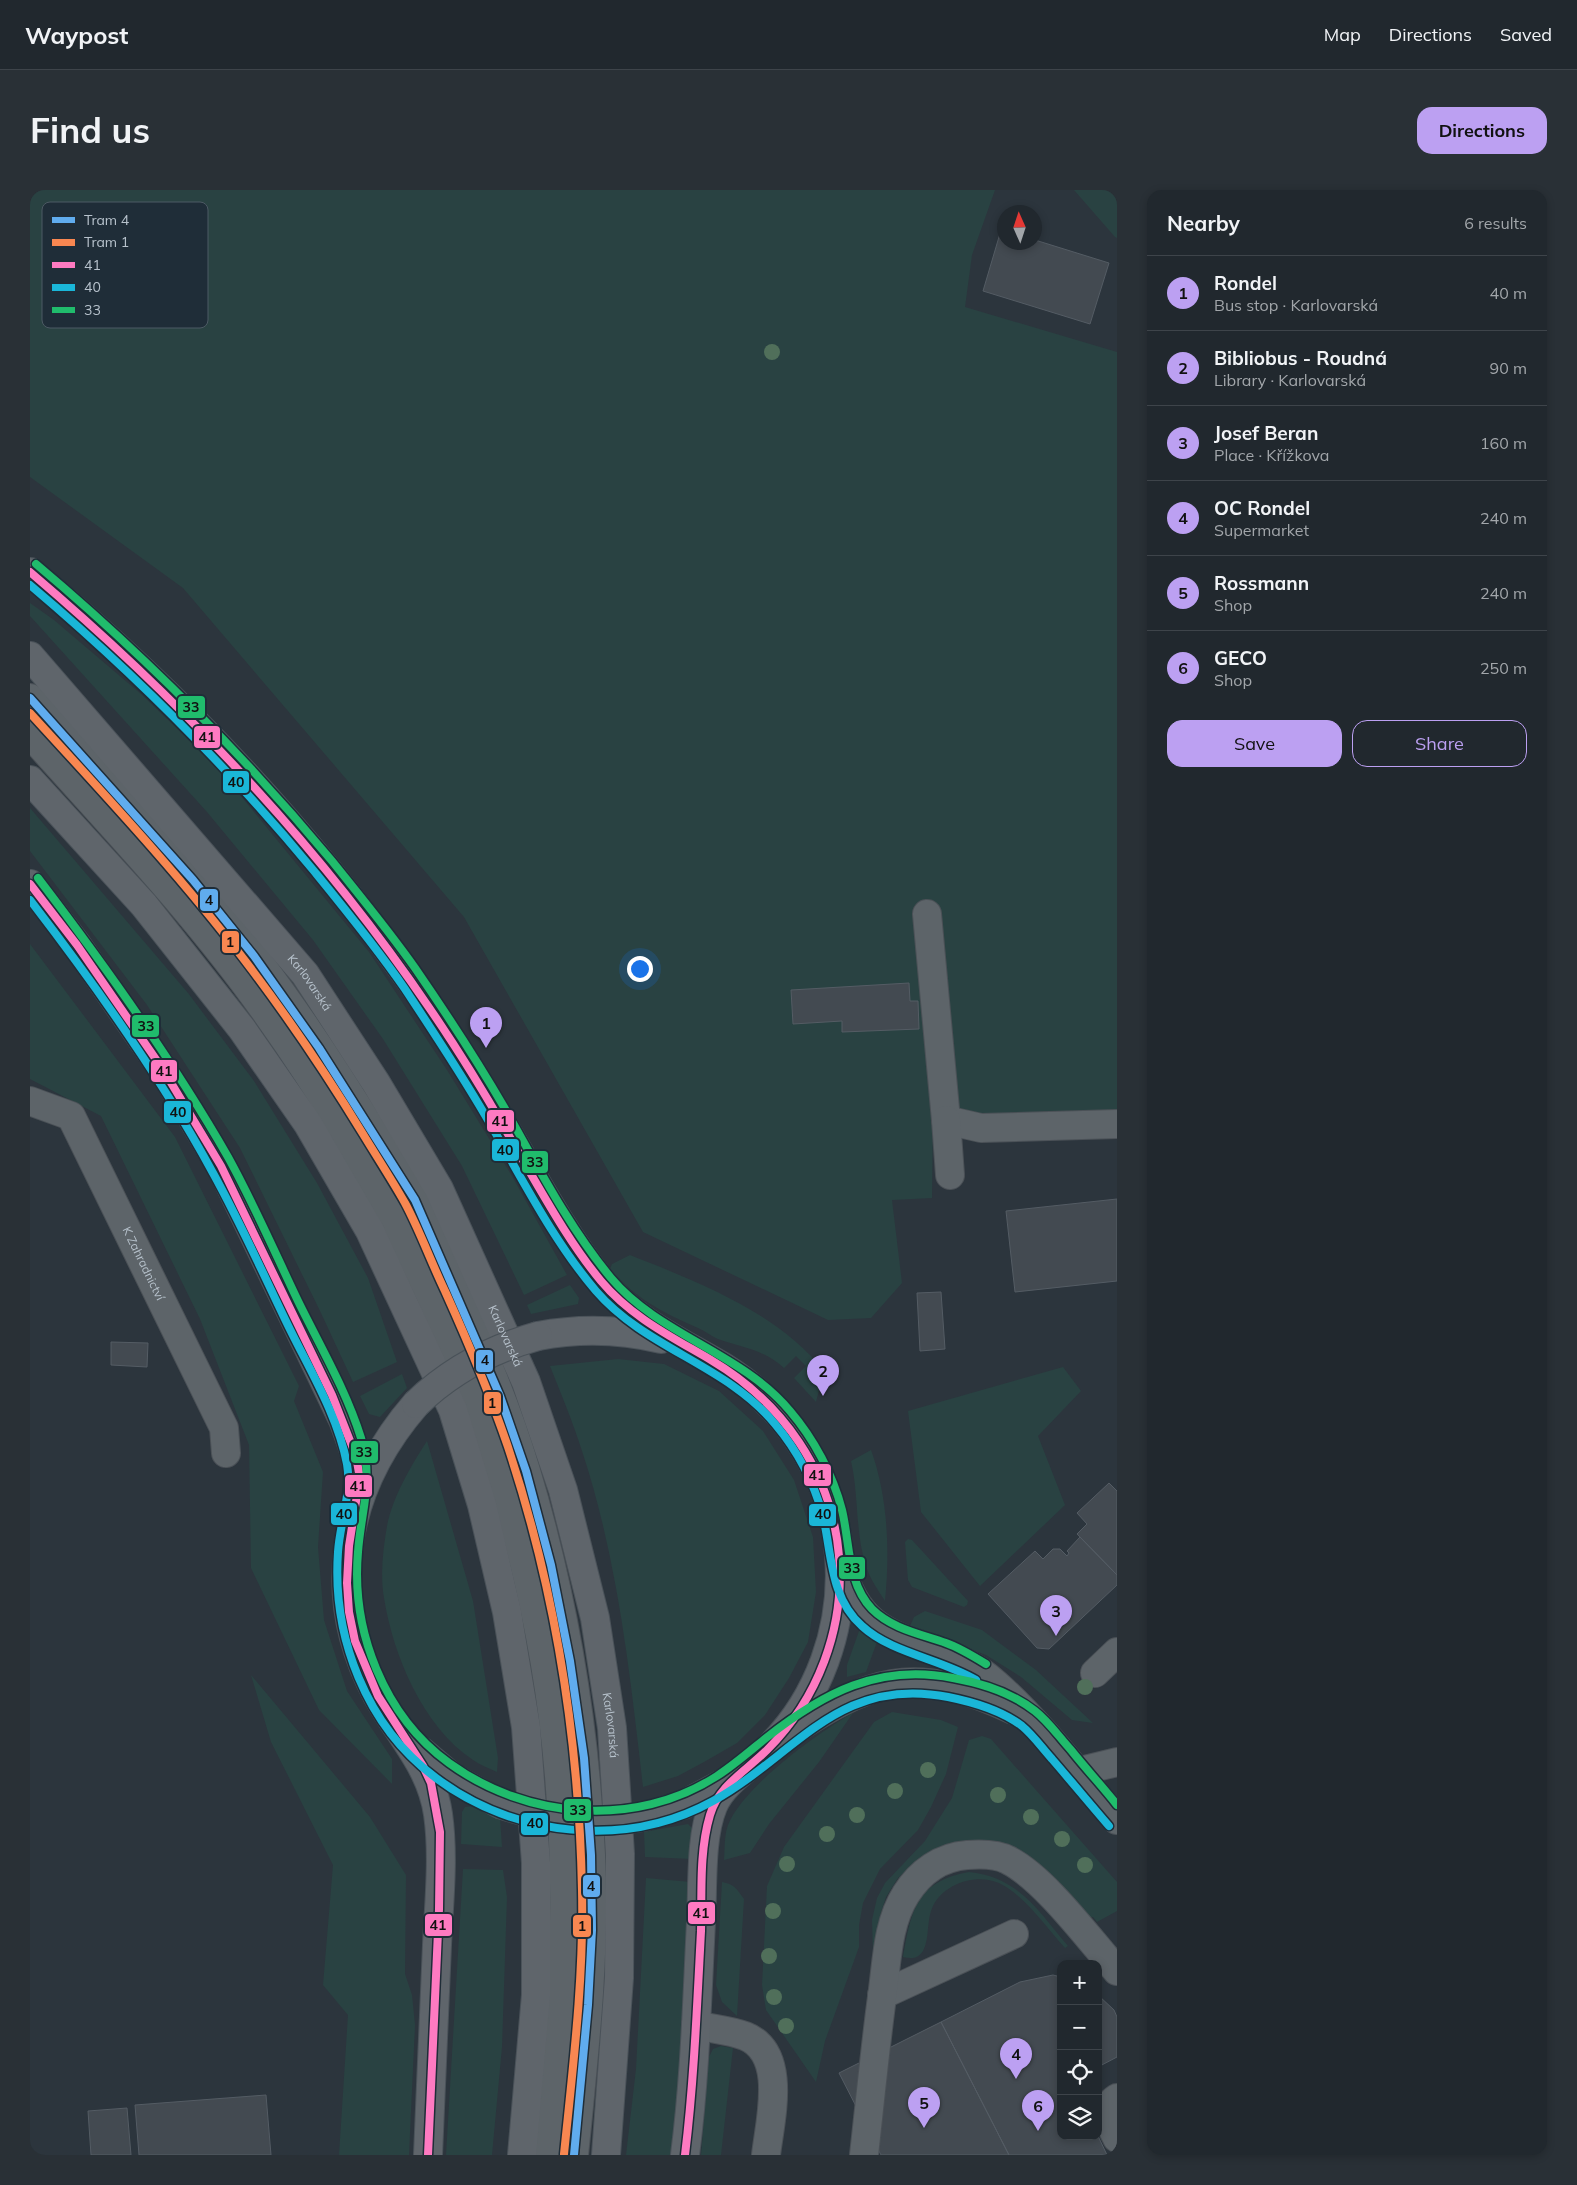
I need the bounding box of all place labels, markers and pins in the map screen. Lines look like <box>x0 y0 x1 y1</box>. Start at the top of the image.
pin: 1 <box>470 1007 502 1048</box>
pin: 2 <box>807 1355 839 1396</box>
pin: 3 <box>1040 1595 1072 1636</box>
pin: 4 <box>1000 2038 1032 2079</box>
pin: 5 <box>908 2087 940 2128</box>
pin: 6 <box>1022 2090 1054 2131</box>

